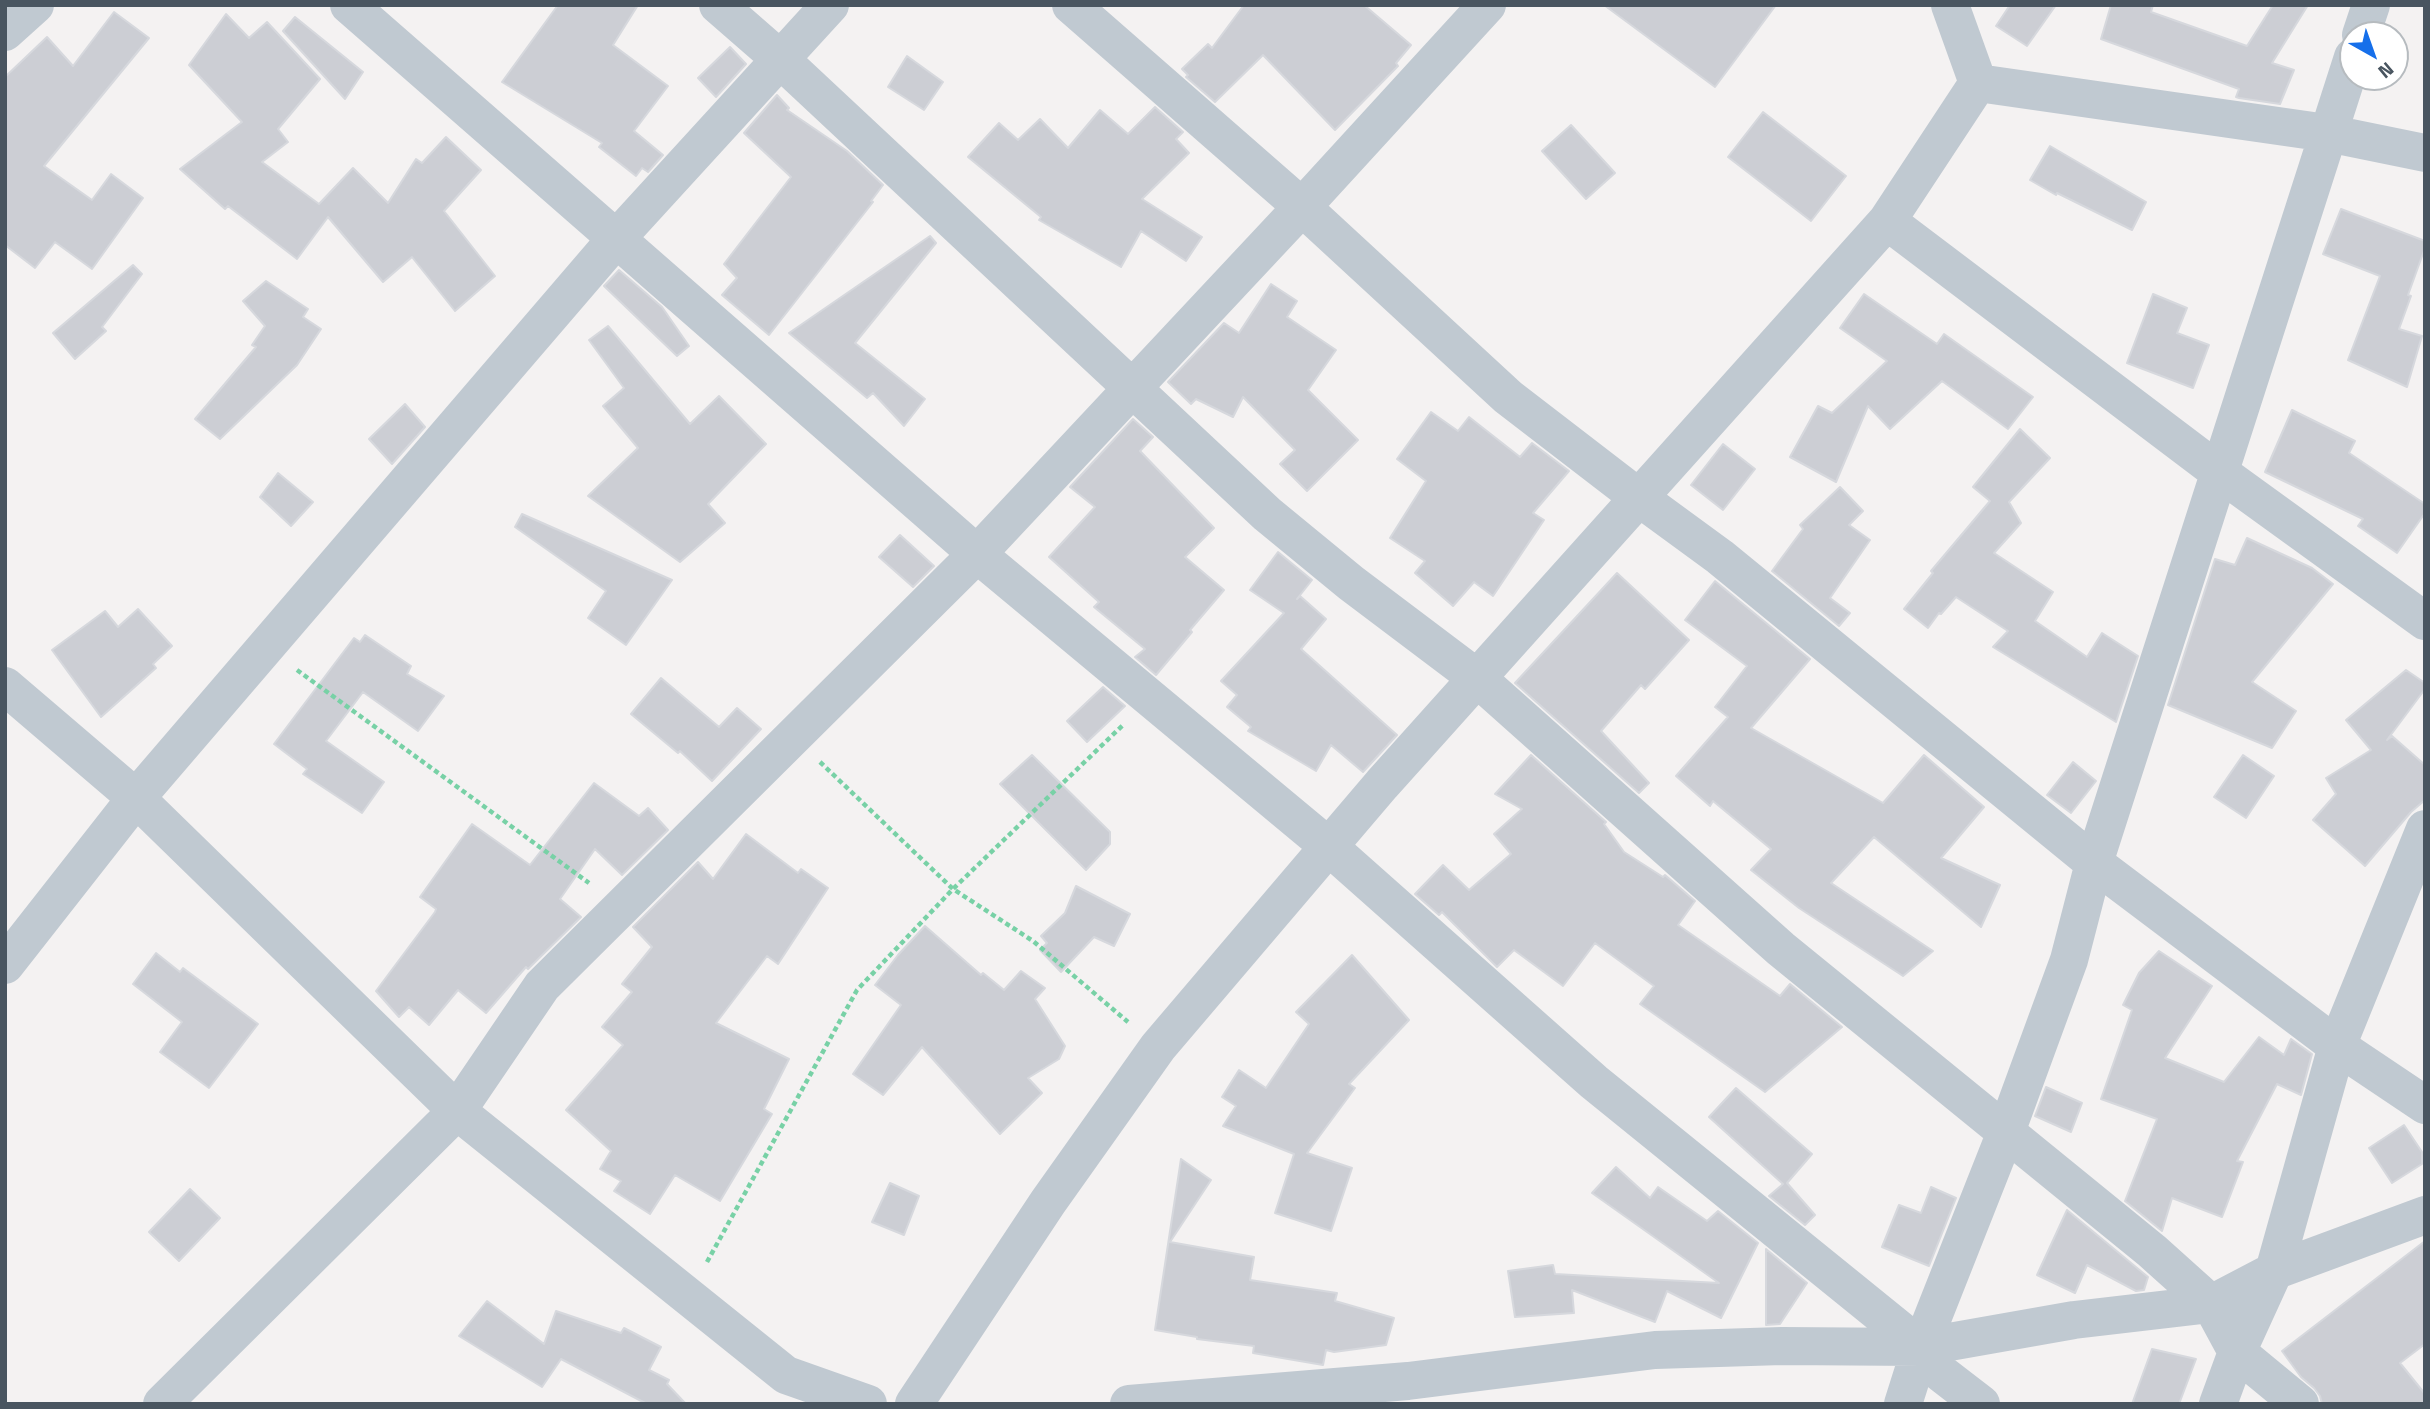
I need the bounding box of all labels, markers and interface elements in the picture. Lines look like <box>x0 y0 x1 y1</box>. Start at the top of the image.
north arrow <box>2339 21 2409 91</box>
text: N <box>2372 56 2401 86</box>

